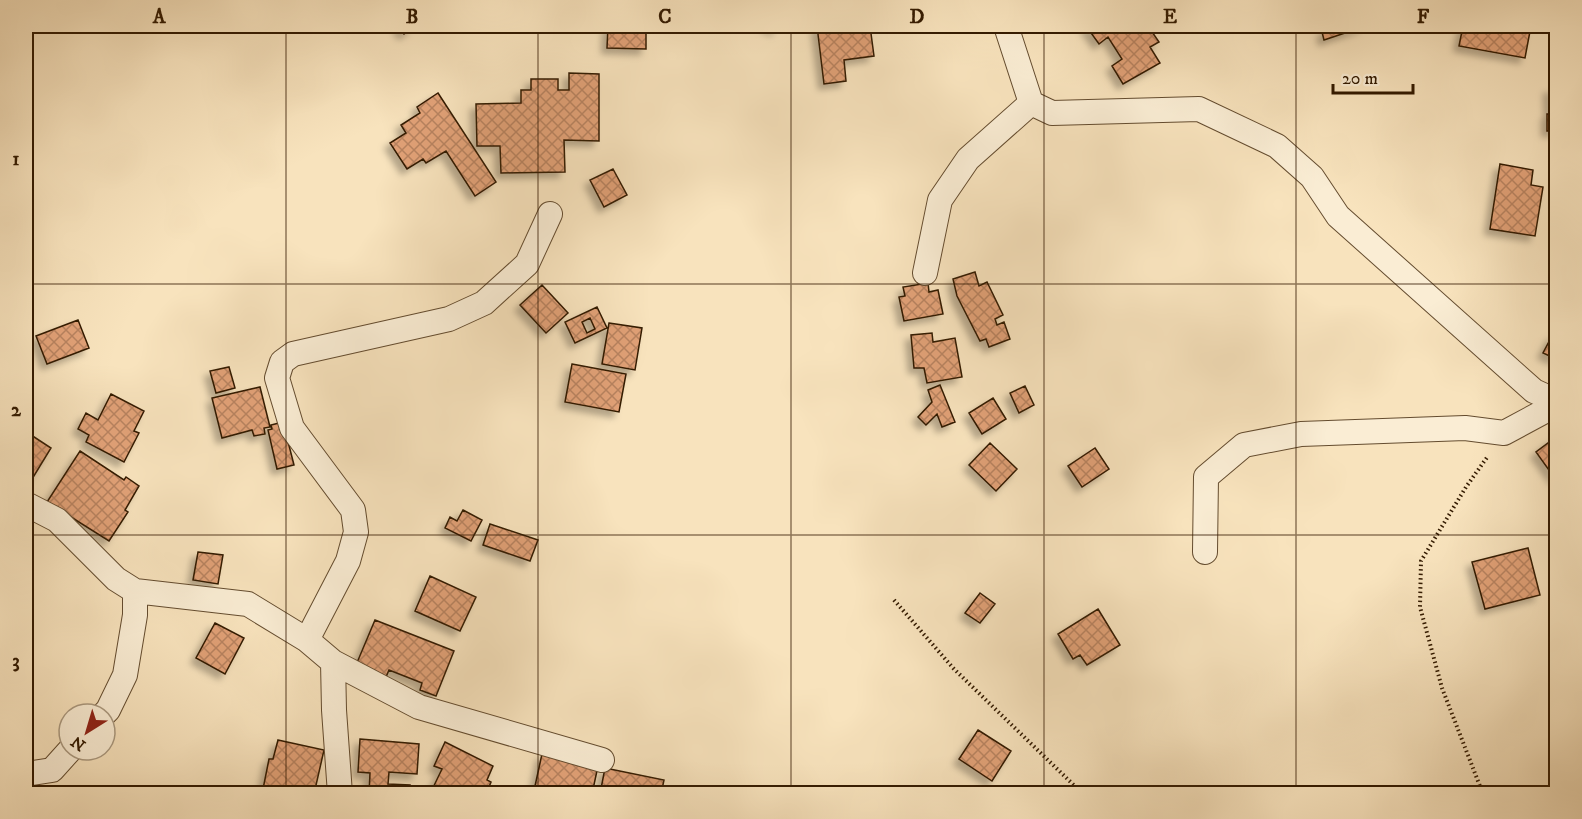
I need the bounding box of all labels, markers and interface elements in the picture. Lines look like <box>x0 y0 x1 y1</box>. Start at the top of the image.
text: A <box>152 5 167 30</box>
text: B <box>406 5 418 30</box>
text: C <box>658 5 672 30</box>
text: D <box>910 5 925 30</box>
text: E <box>1163 5 1177 30</box>
text: F <box>1417 5 1430 30</box>
scale bar <box>1333 57 1412 95</box>
text: 20 m <box>1342 68 1378 90</box>
text: 1 <box>12 147 20 172</box>
text: 2 <box>11 398 22 423</box>
text: 3 <box>12 649 20 674</box>
north arrow <box>57 702 117 762</box>
text: N <box>67 731 90 755</box>

